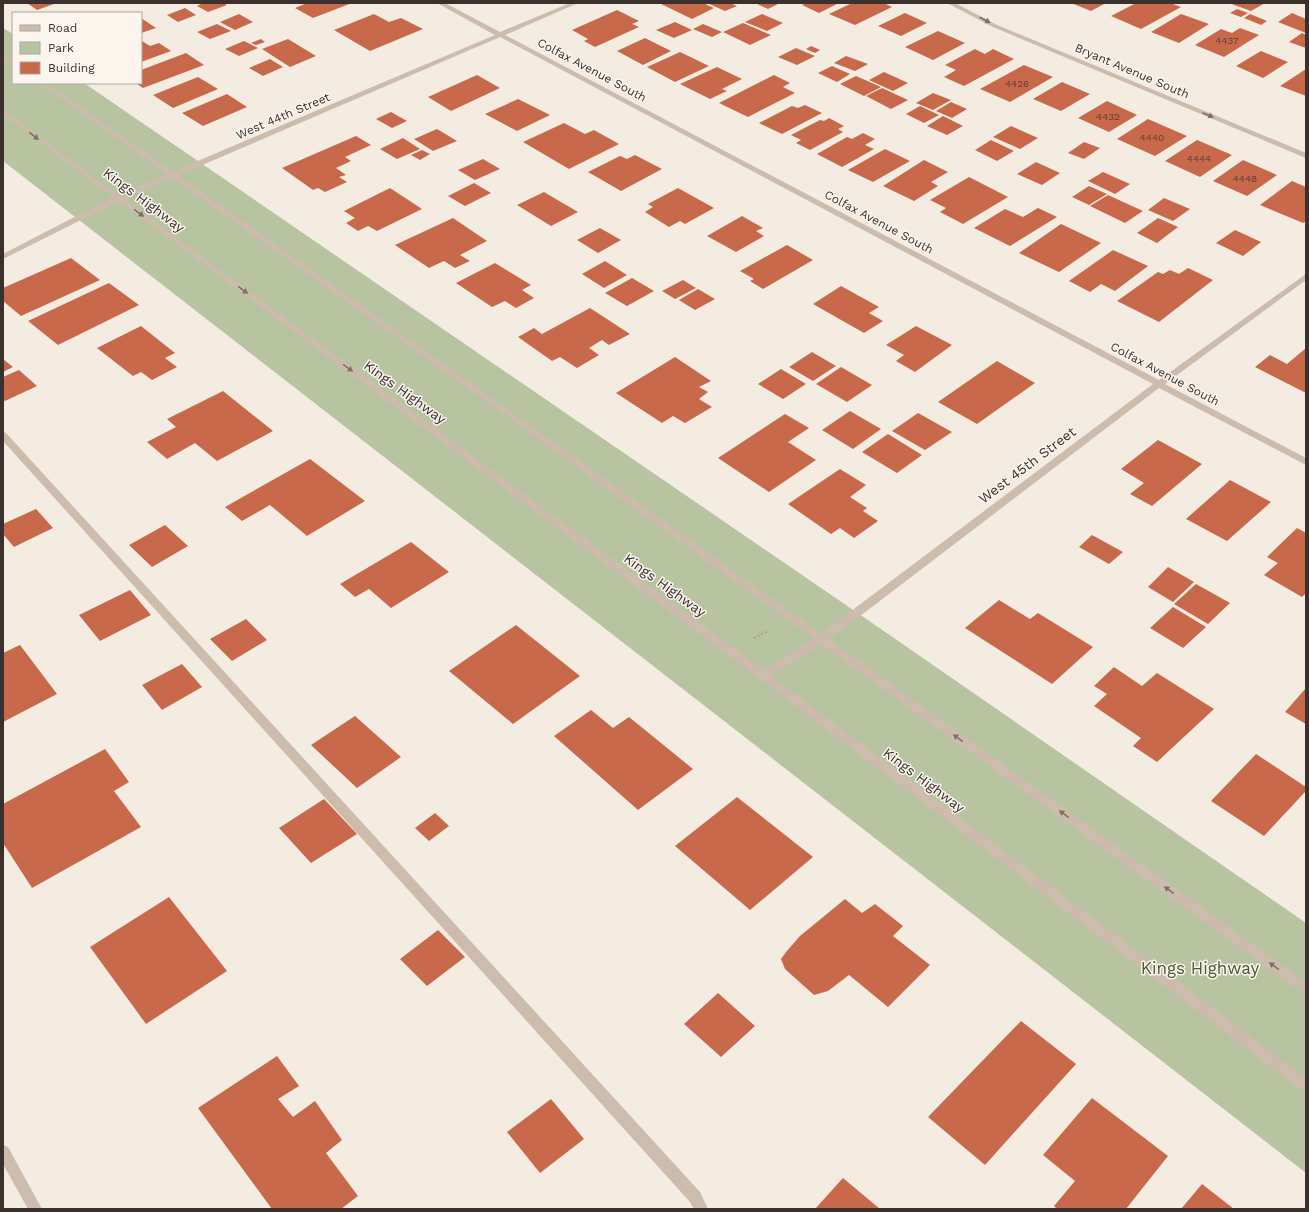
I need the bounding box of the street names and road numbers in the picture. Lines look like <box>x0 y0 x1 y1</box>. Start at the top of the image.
street label: Colfax Avenue South <box>535 35 649 105</box>
street label: Bryant Avenue South <box>1073 41 1191 101</box>
street label: West 44th Street <box>234 90 332 142</box>
street label: Kings Highway <box>100 164 188 236</box>
street label: Colfax Avenue South <box>822 187 936 257</box>
street label: Colfax Avenue South <box>1108 339 1222 409</box>
street label: Kings Highway <box>361 357 450 428</box>
street label: West 45th Street <box>975 423 1079 507</box>
street label: Kings Highway <box>621 550 710 621</box>
street label: Kings Highway <box>880 744 968 816</box>

